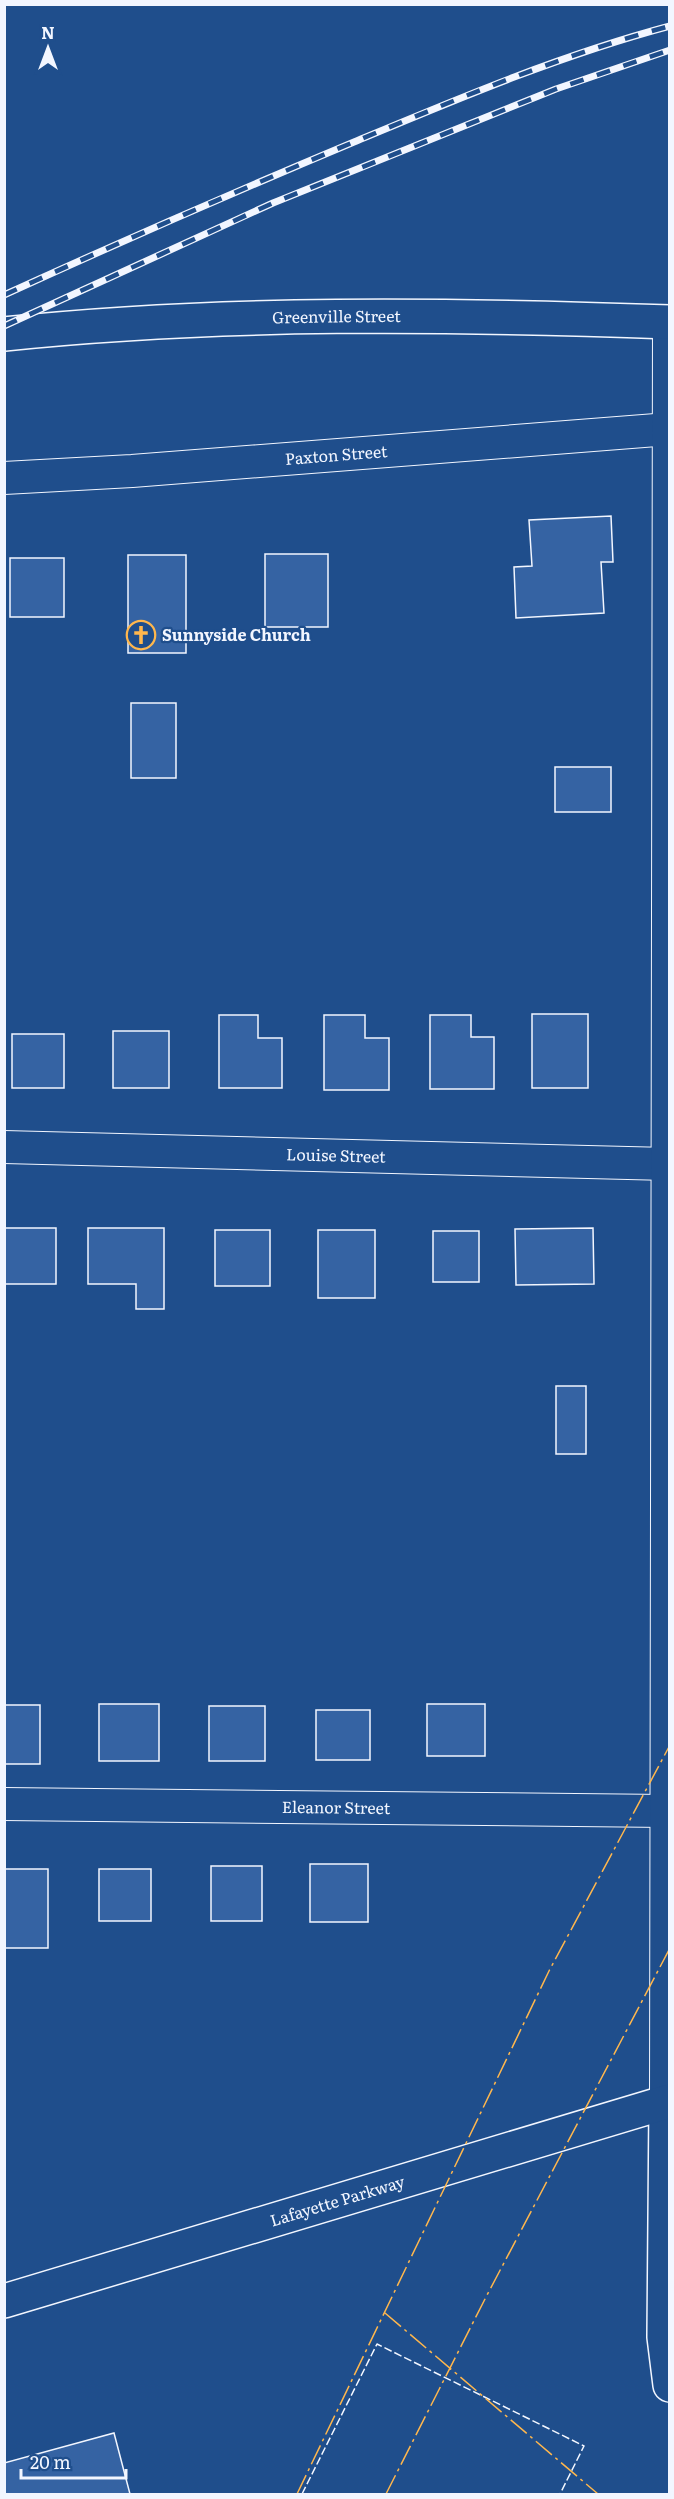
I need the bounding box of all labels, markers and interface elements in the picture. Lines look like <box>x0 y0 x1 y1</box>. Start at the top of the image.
north arrow <box>18 18 78 78</box>
text: N <box>41 20 55 44</box>
street label: Greenville Street <box>272 303 401 328</box>
street label: Paxton Street <box>284 438 389 470</box>
church icon: Sunnyside Church <box>125 619 157 651</box>
place label: Sunnyside Church <box>162 622 311 646</box>
street label: Louise Street <box>286 1141 387 1168</box>
street label: Eleanor Street <box>282 1794 391 1819</box>
street label: Lafayette Parkway <box>267 2168 408 2231</box>
scale bar <box>21 2442 126 2480</box>
text: 20 m <box>30 2448 71 2475</box>

